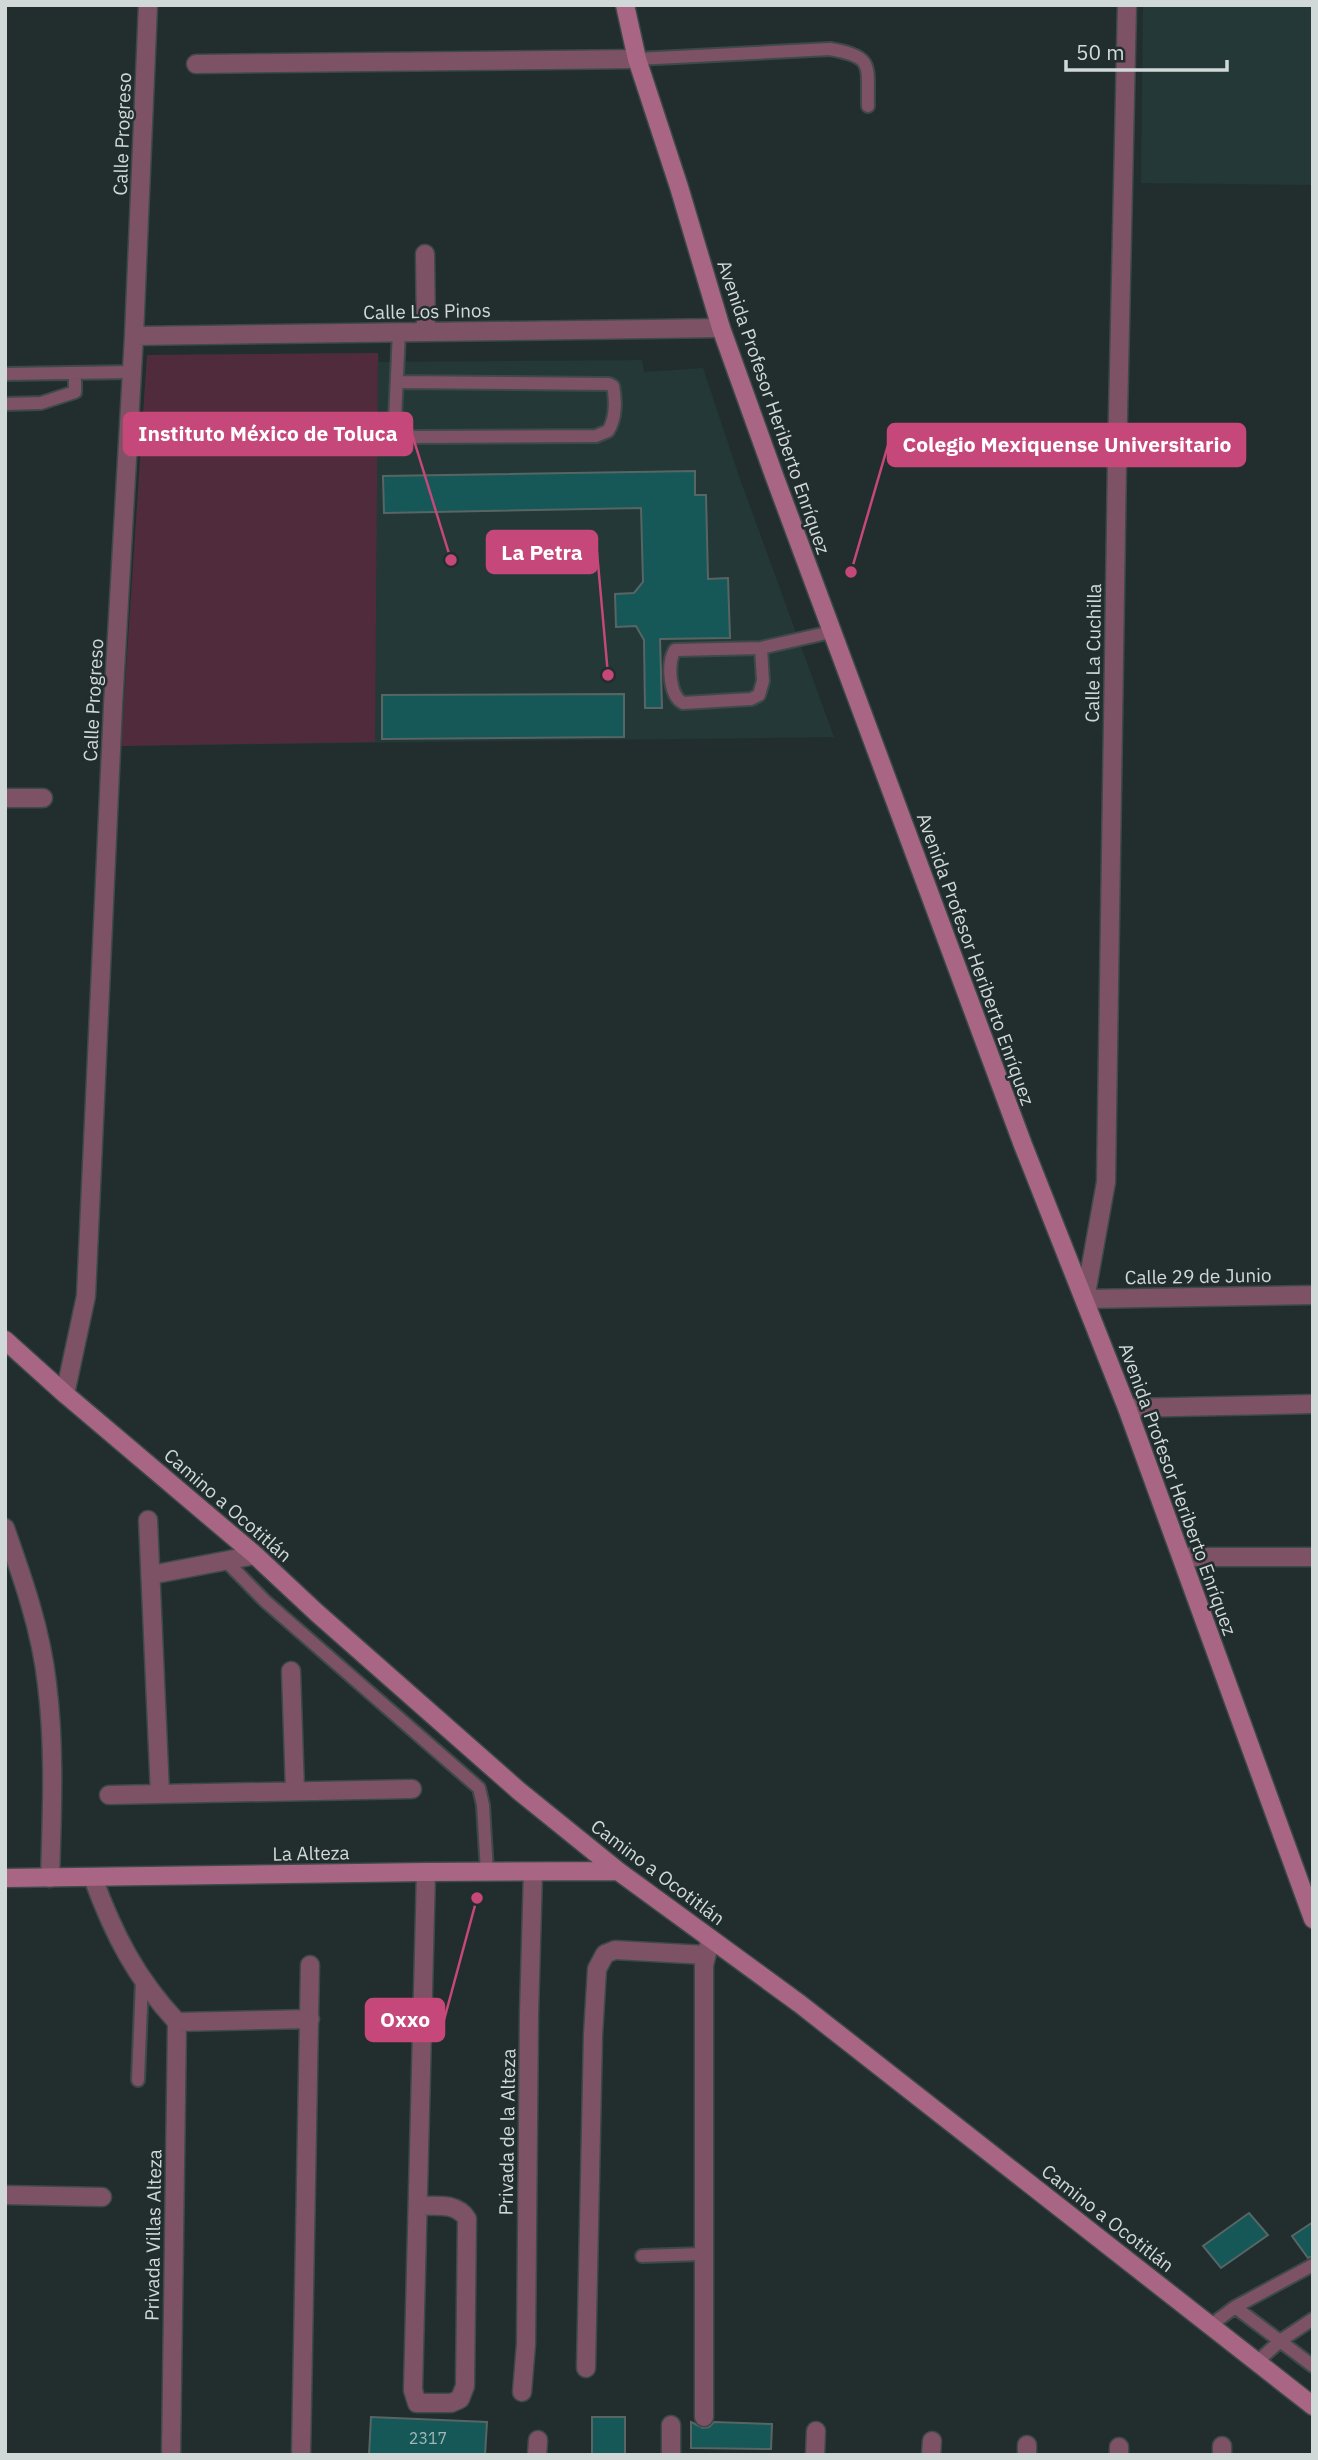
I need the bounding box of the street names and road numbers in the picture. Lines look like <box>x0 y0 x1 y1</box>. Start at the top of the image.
street label: Calle Progreso <box>108 72 136 196</box>
street label: Avenida Profesor Heriberto Enríquez <box>712 257 836 557</box>
street label: Calle Los Pinos <box>363 298 491 324</box>
street label: Calle La Cuchilla <box>1080 583 1106 723</box>
street label: Calle Progreso <box>78 638 108 762</box>
street label: Avenida Profesor Heriberto Enríquez <box>912 809 1040 1109</box>
street label: Calle 29 de Junio <box>1124 1263 1272 1289</box>
street label: Avenida Profesor Heriberto Enríquez <box>1114 1339 1242 1639</box>
street label: Camino a Ocotitlán <box>159 1443 297 1567</box>
street label: Camino a Ocotitlán <box>586 1814 730 1930</box>
street label: La Alteza <box>272 1840 350 1866</box>
street label: Privada de la Alteza <box>494 2048 520 2216</box>
street label: Privada Villas Alteza <box>140 2149 166 2321</box>
street label: Camino a Ocotitlán <box>1037 2159 1179 2277</box>

